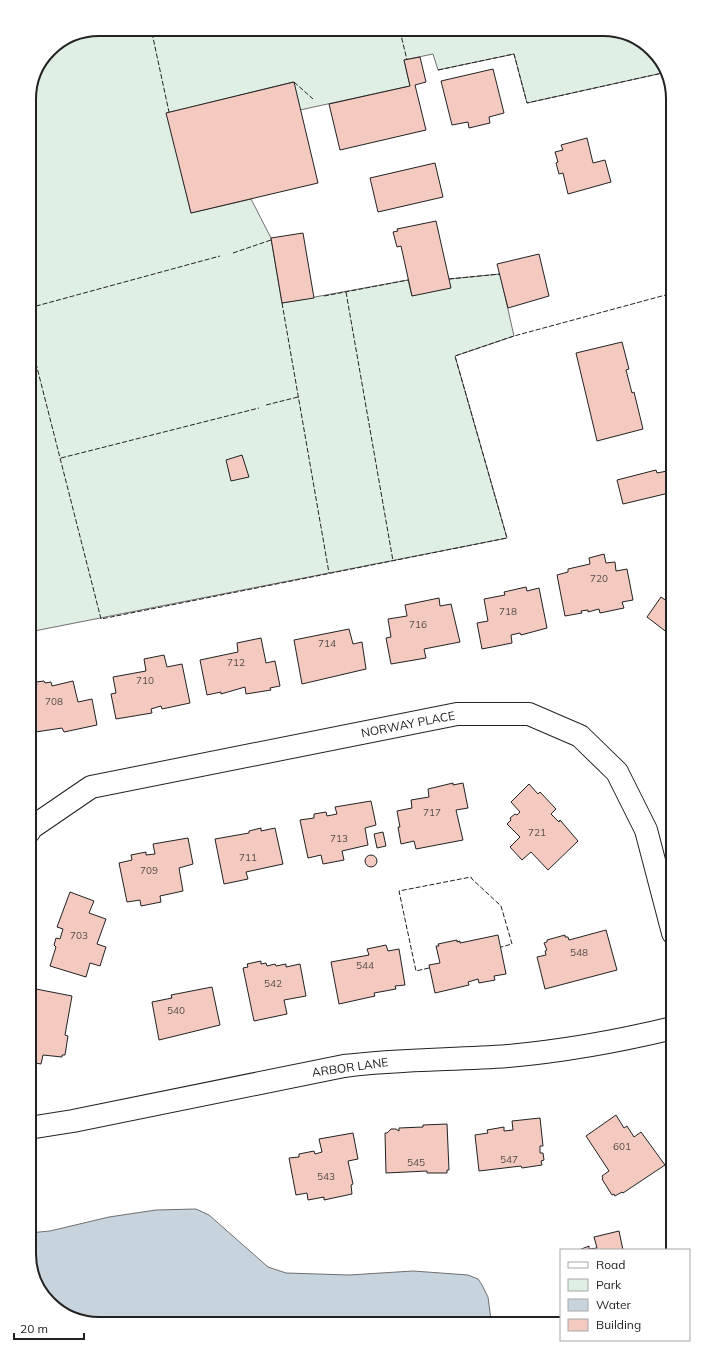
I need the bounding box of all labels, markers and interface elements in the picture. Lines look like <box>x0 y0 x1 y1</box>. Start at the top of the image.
house number: 720 <box>590 572 608 585</box>
house number: 718 <box>499 605 517 618</box>
house number: 716 <box>409 618 427 631</box>
house number: 714 <box>318 637 336 650</box>
house number: 712 <box>227 656 245 669</box>
house number: 710 <box>136 674 154 687</box>
house number: 708 <box>45 695 63 708</box>
street label: NORWAY PLACE <box>360 708 456 740</box>
house number: 717 <box>423 806 441 819</box>
house number: 721 <box>528 826 546 839</box>
house number: 713 <box>330 832 348 845</box>
house number: 711 <box>239 851 257 864</box>
house number: 709 <box>140 864 158 877</box>
house number: 703 <box>70 929 88 942</box>
house number: 548 <box>570 946 588 959</box>
house number: 544 <box>356 959 374 972</box>
house number: 542 <box>264 977 282 990</box>
house number: 540 <box>167 1004 185 1017</box>
street label: ARBOR LANE <box>311 1054 389 1080</box>
house number: 601 <box>613 1140 631 1153</box>
house number: 547 <box>500 1153 518 1166</box>
house number: 545 <box>407 1156 425 1169</box>
house number: 543 <box>317 1170 335 1183</box>
legend <box>560 1249 690 1341</box>
text: Road <box>596 1257 625 1272</box>
text: Park <box>596 1277 622 1292</box>
text: Water <box>596 1297 632 1312</box>
scale bar <box>14 1315 84 1341</box>
text: Building <box>596 1317 641 1332</box>
text: 20 m <box>20 1321 48 1336</box>

